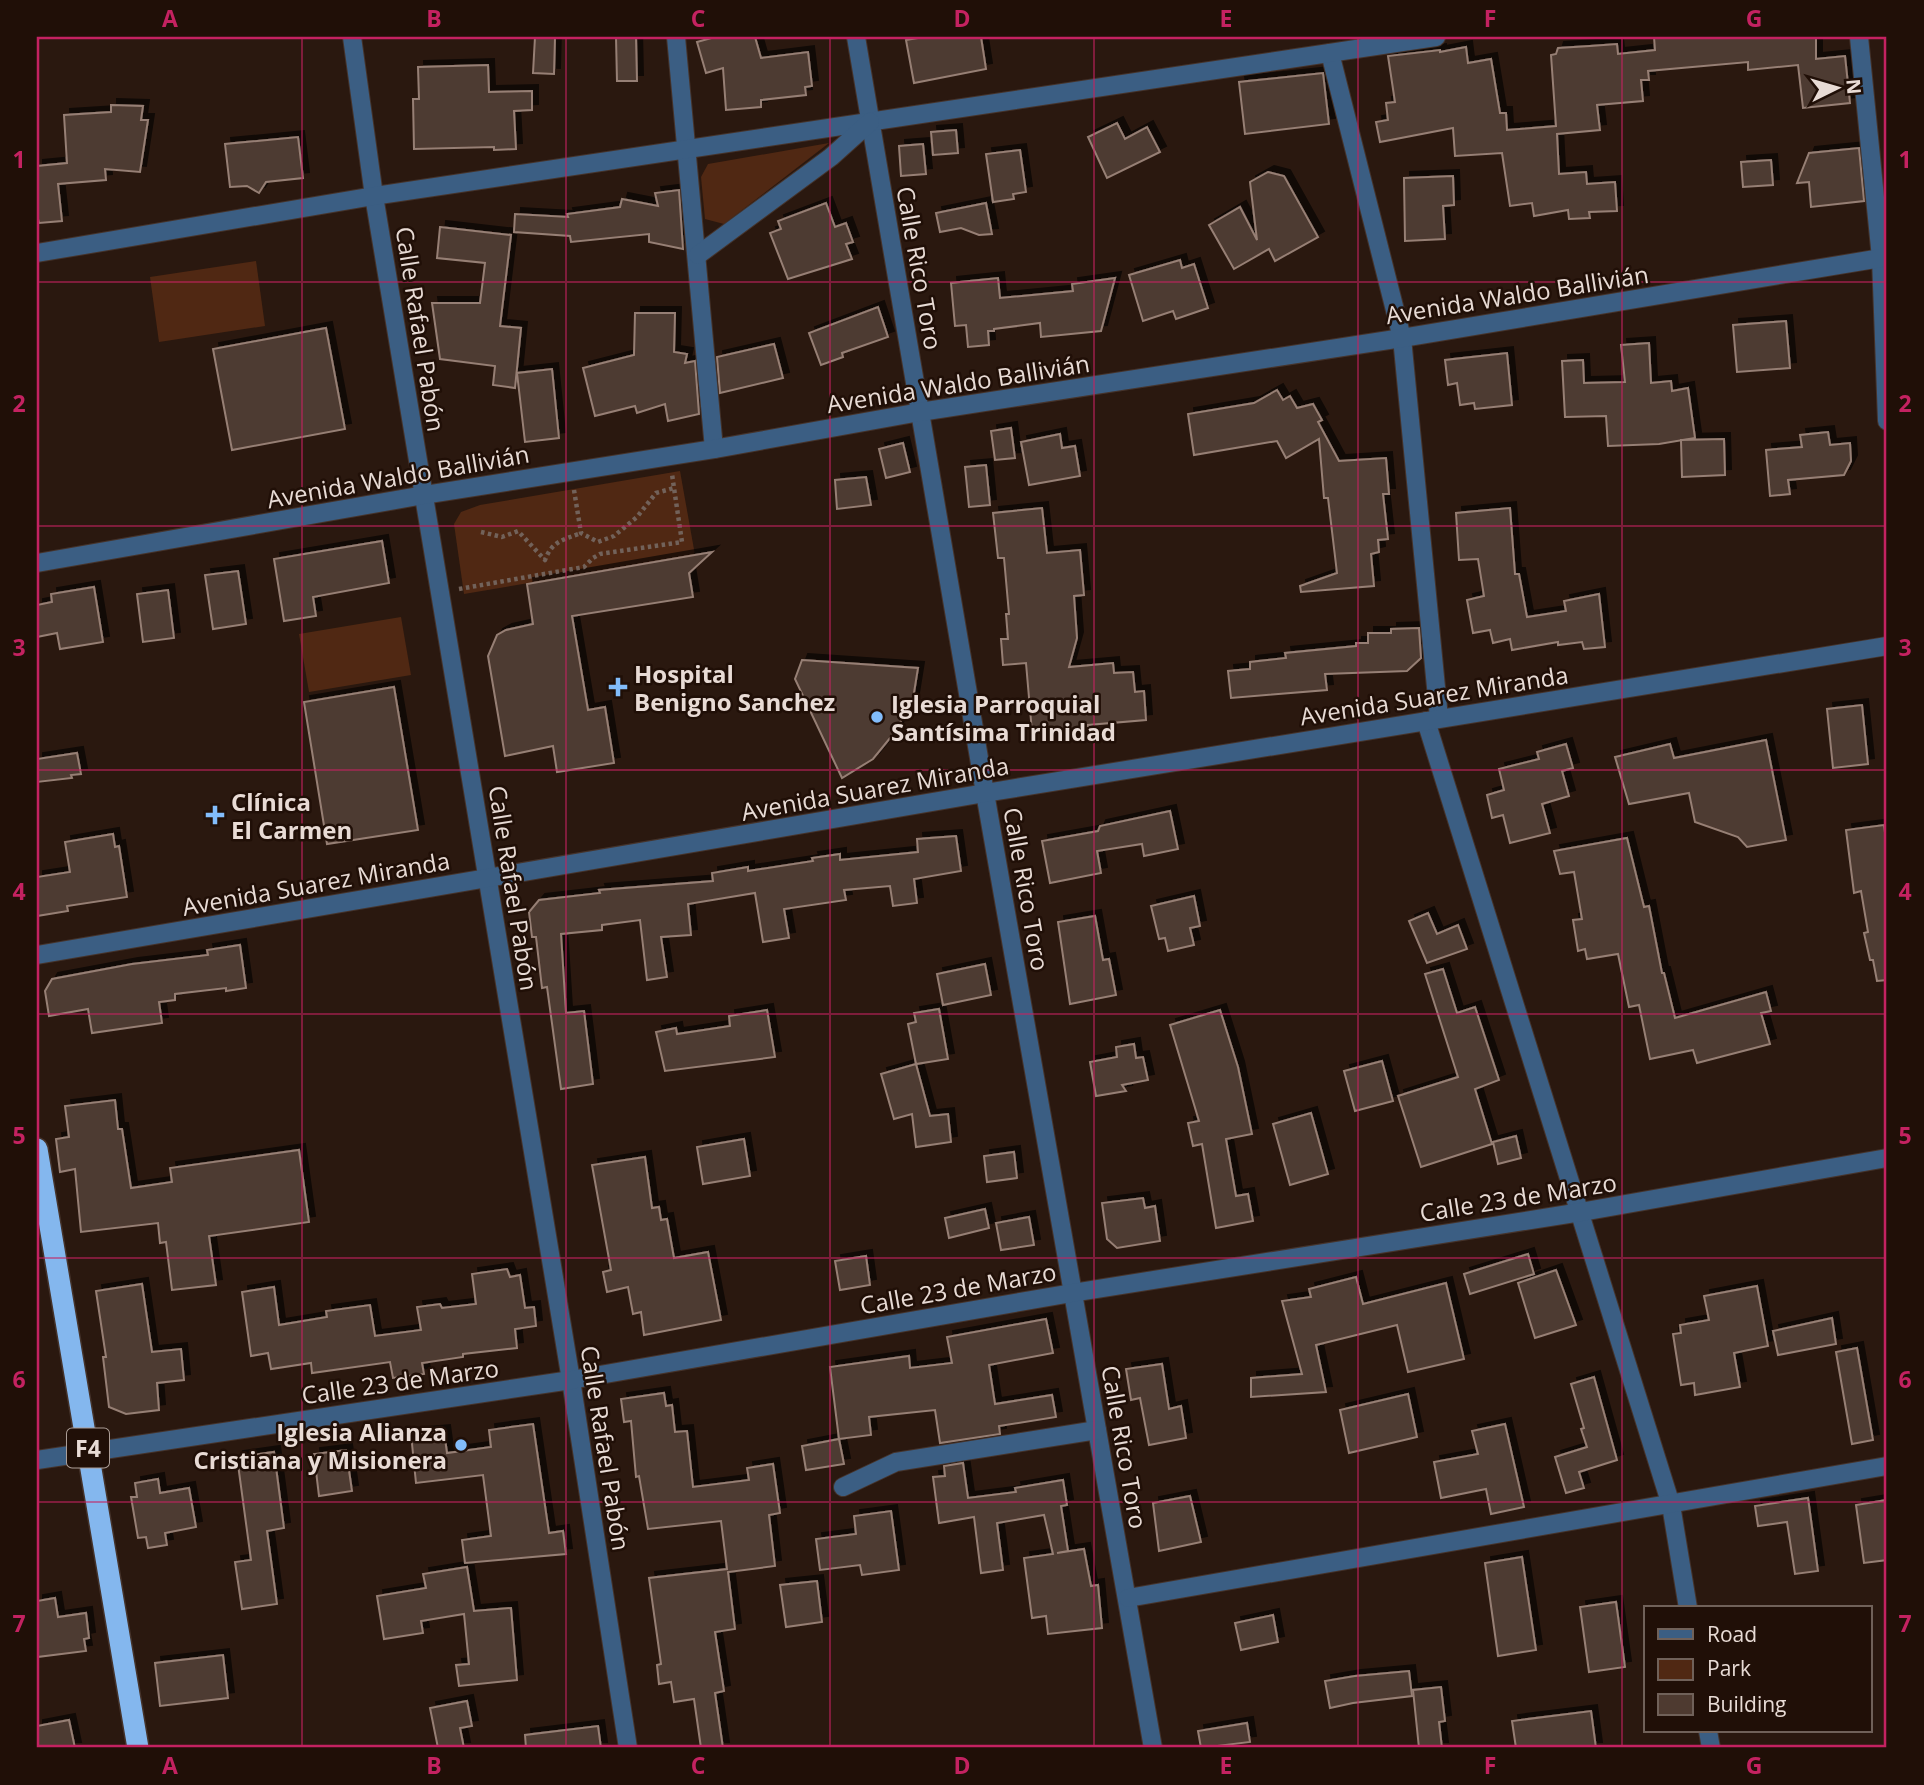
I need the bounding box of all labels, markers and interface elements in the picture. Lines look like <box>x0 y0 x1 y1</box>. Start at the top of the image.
text: A <box>162 2 178 34</box>
text: B <box>426 2 442 34</box>
text: C <box>691 2 705 34</box>
text: D <box>953 2 971 34</box>
text: E <box>1220 2 1232 34</box>
text: F <box>1484 2 1496 34</box>
text: G <box>1746 2 1762 34</box>
north arrow <box>1801 52 1871 122</box>
text: N <box>1840 78 1868 95</box>
text: 1 <box>12 143 26 175</box>
text: 1 <box>1898 143 1912 175</box>
street label: Calle Rico Toro <box>889 184 951 352</box>
street label: Calle Rafael Pabón <box>388 224 454 434</box>
street label: Avenida Waldo Ballivián <box>1383 257 1651 331</box>
street label: Avenida Waldo Ballivián <box>824 346 1092 420</box>
text: 2 <box>12 387 26 419</box>
text: 2 <box>1898 387 1912 419</box>
street label: Avenida Waldo Ballivián <box>264 437 532 515</box>
text: 3 <box>12 631 26 663</box>
text: 3 <box>1898 631 1912 663</box>
place label: Hospital Benigno Sanchez <box>634 657 835 718</box>
street label: Avenida Suarez Miranda <box>1297 657 1571 733</box>
marker: Hospital Benigno Sanchez <box>608 677 628 697</box>
place label: Iglesia Parroquial Santísima Trinidad <box>891 687 1116 748</box>
marker: Iglesia Parroquial Santísima Trinidad <box>869 709 885 725</box>
street label: Avenida Suarez Miranda <box>739 748 1011 828</box>
street label: Calle Rafael Pabón <box>481 783 547 993</box>
place label: Clínica El Carmen <box>231 785 352 846</box>
marker: Clínica El Carmen <box>205 805 225 825</box>
street label: Calle Rico Toro <box>996 805 1058 973</box>
street label: Avenida Suarez Miranda <box>180 843 452 923</box>
text: 4 <box>12 875 26 907</box>
text: 4 <box>1898 875 1912 907</box>
text: 5 <box>12 1119 26 1151</box>
text: 5 <box>1898 1119 1912 1151</box>
street label: Calle 23 de Marzo <box>1417 1165 1619 1229</box>
street label: Calle 23 de Marzo <box>857 1254 1059 1322</box>
street label: Calle Rafael Pabón <box>573 1343 639 1553</box>
street label: Calle 23 de Marzo <box>299 1351 501 1411</box>
text: 6 <box>12 1363 26 1395</box>
street label: Calle Rico Toro <box>1094 1363 1156 1531</box>
text: 6 <box>1898 1363 1912 1395</box>
place label: Iglesia Alianza Cristiana y Misionera <box>194 1415 447 1476</box>
road number: F4 <box>67 1428 109 1468</box>
marker: Iglesia Alianza Cristiana y Misionera <box>453 1437 469 1453</box>
legend <box>1644 1606 1871 1732</box>
text: 7 <box>12 1607 26 1639</box>
text: 7 <box>1898 1607 1912 1639</box>
text: Road <box>1707 1620 1757 1648</box>
text: Park <box>1707 1654 1751 1682</box>
text: Building <box>1707 1690 1786 1718</box>
text: A <box>162 1749 178 1781</box>
text: B <box>426 1749 442 1781</box>
text: C <box>691 1749 705 1781</box>
text: D <box>953 1749 971 1781</box>
text: E <box>1220 1749 1232 1781</box>
text: F <box>1484 1749 1496 1781</box>
text: G <box>1746 1749 1762 1781</box>

